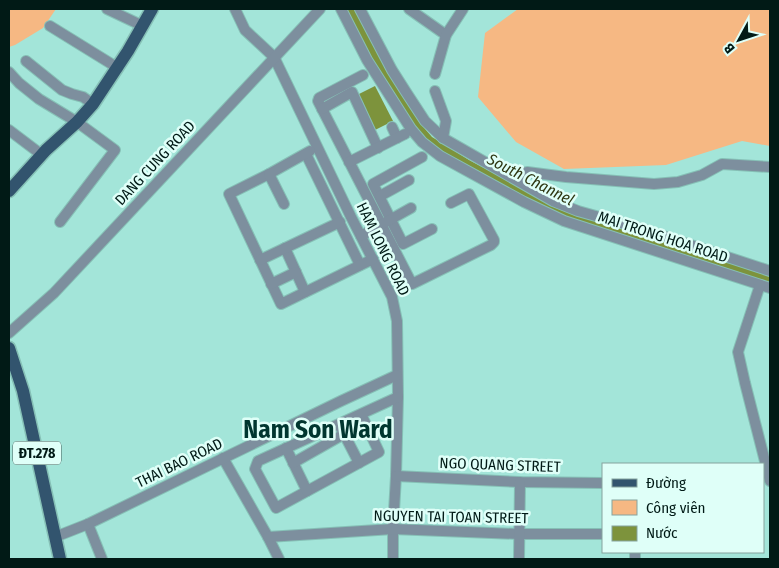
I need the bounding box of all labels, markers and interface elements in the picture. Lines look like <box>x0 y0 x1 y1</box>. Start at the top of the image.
north arrow <box>714 15 764 65</box>
text: B <box>720 39 738 56</box>
street label: DANG CUNG ROAD <box>111 117 199 209</box>
water label: South Channel <box>483 149 577 209</box>
street label: HAM LONG ROAD <box>353 199 413 299</box>
street label: MAI TRONG HOA ROAD <box>596 208 730 266</box>
district label: Nam Son Ward <box>243 415 393 445</box>
street label: THAI BAO ROAD <box>133 434 225 492</box>
road number: ĐT.278 <box>13 442 61 464</box>
street label: NGO QUANG STREET <box>439 454 561 476</box>
legend <box>602 463 764 553</box>
text: Đường <box>646 474 686 492</box>
text: Công viên <box>646 499 705 517</box>
street label: NGUYEN TAI TOAN STREET <box>374 507 529 527</box>
text: Nước <box>646 524 678 542</box>

